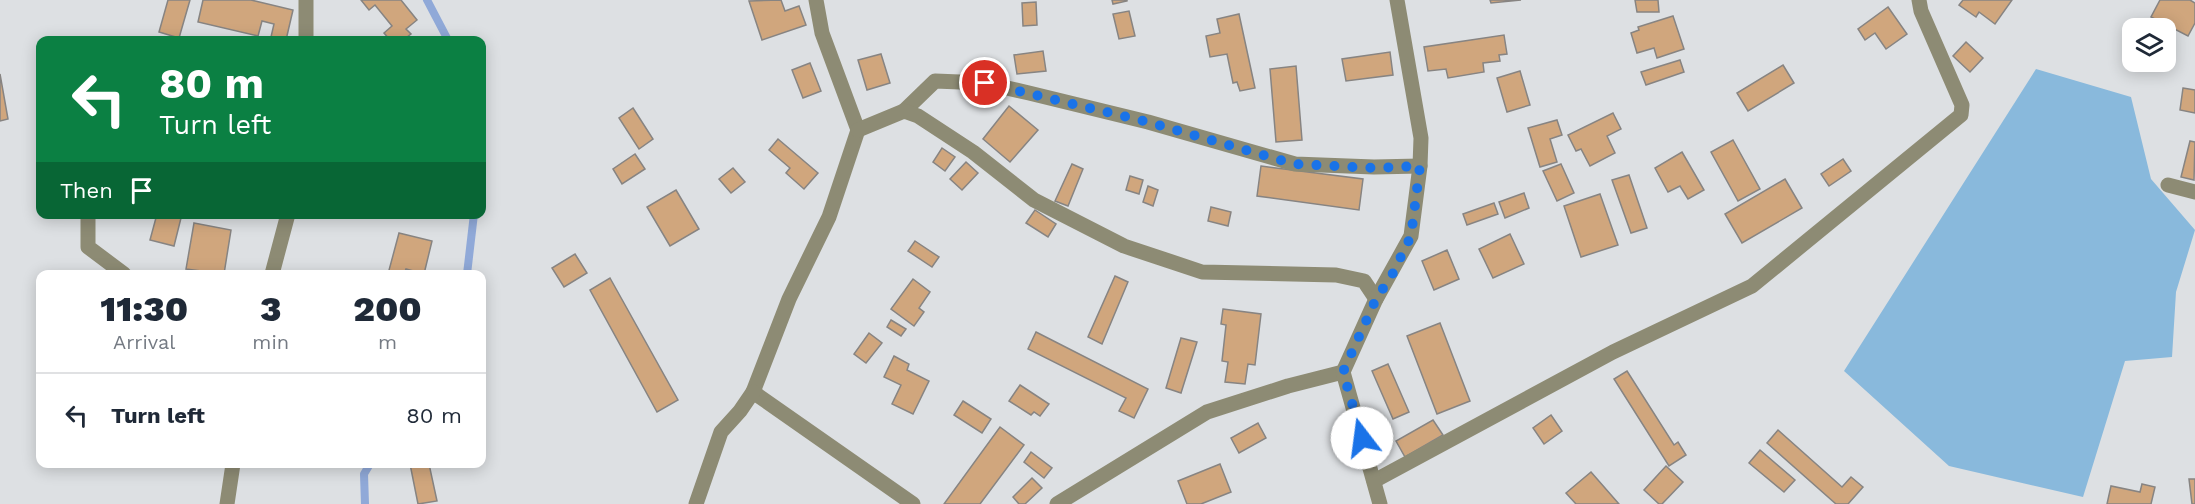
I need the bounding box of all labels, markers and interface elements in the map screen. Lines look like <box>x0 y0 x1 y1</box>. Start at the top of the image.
map controls <box>2122 18 2176 72</box>
button: layers <box>2122 18 2176 72</box>
pin <box>959 57 1010 108</box>
text: 80 m <box>159 59 264 108</box>
icon: left <box>60 60 138 138</box>
icon: arrive <box>968 66 1001 99</box>
text: Turn left <box>159 109 271 141</box>
icon: arrive <box>125 174 158 207</box>
text: Then <box>60 178 113 203</box>
text: 11:30 <box>100 288 188 330</box>
text: 3 <box>260 288 281 330</box>
text: 200 <box>353 288 422 330</box>
text: Arrival <box>113 330 175 354</box>
text: min <box>252 330 289 354</box>
text: m <box>378 330 397 354</box>
icon: left <box>60 399 93 432</box>
text: Turn left <box>111 403 205 428</box>
text: 80 m <box>406 403 462 428</box>
position arrow <box>1330 406 1394 470</box>

